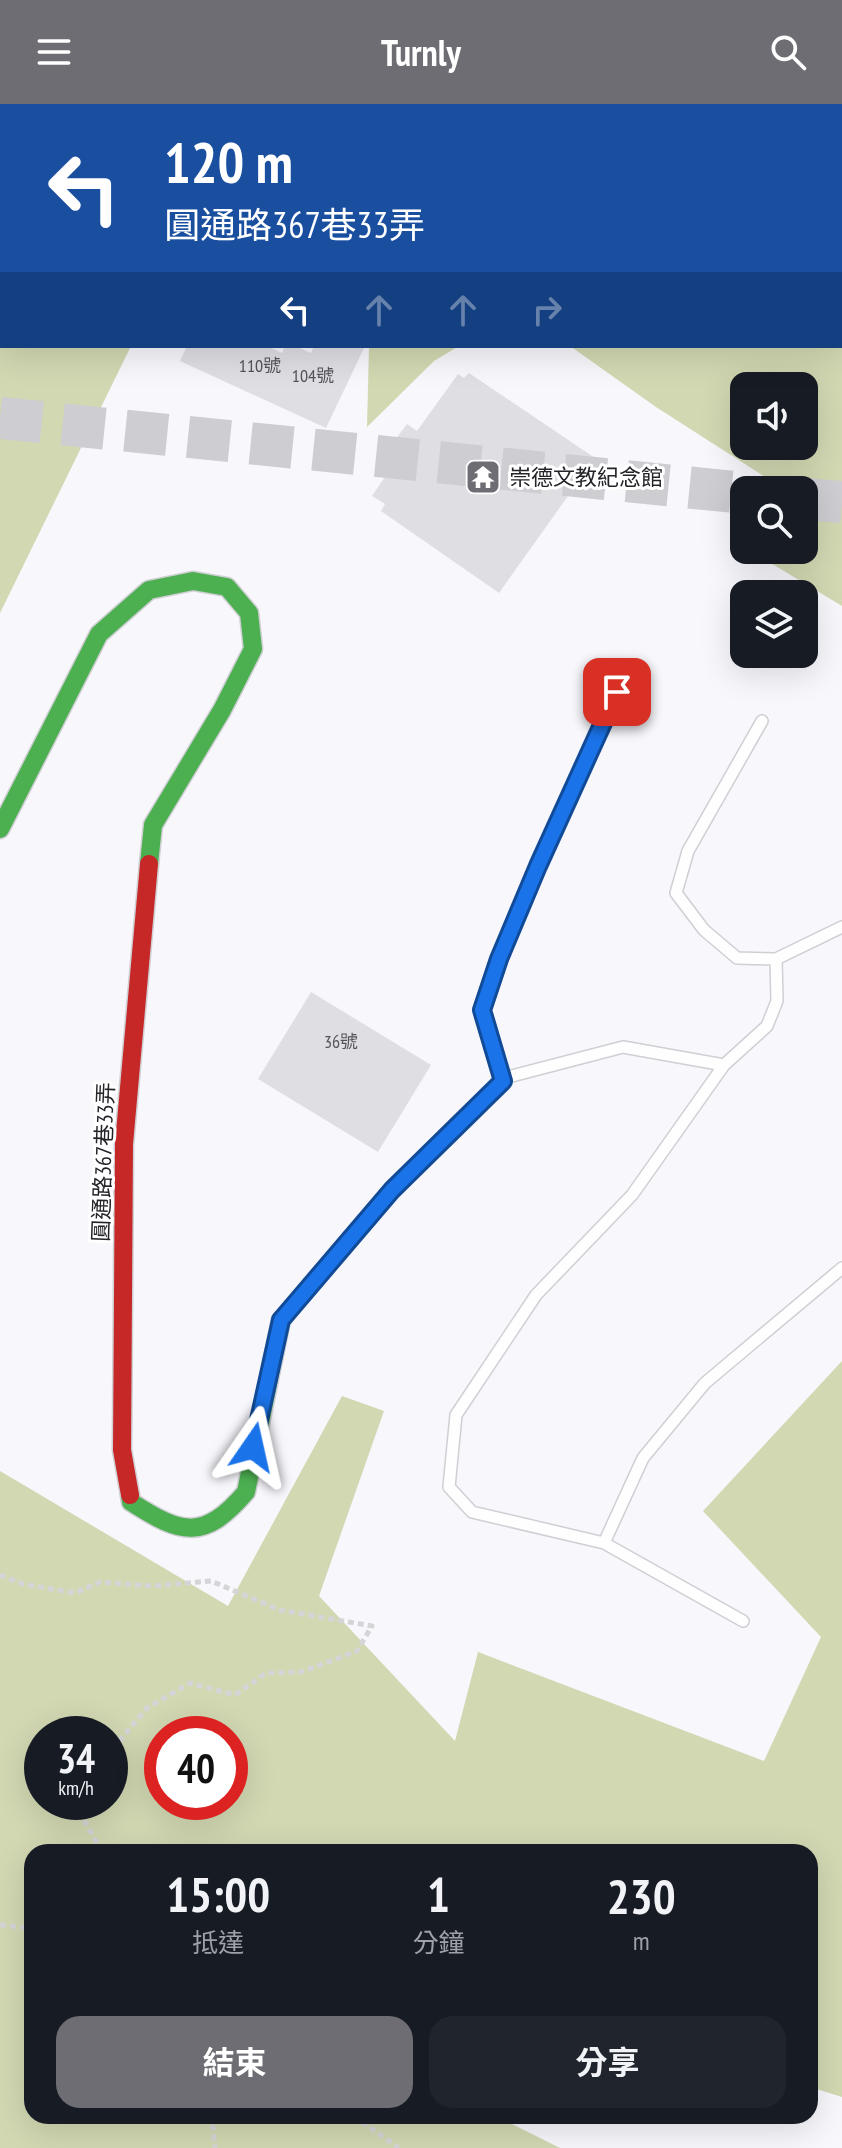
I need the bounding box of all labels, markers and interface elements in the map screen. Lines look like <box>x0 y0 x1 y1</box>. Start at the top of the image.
text: Turnly <box>381 29 461 76</box>
icon: menu <box>32 30 76 74</box>
icon: search <box>766 30 810 74</box>
text: 120 m <box>164 126 293 198</box>
icon: left <box>32 136 136 240</box>
text: 圓通路367巷33弄 <box>164 201 425 248</box>
icon: left <box>273 288 317 332</box>
icon: ahead <box>357 288 401 332</box>
icon: ahead <box>441 288 485 332</box>
icon: right <box>525 288 569 332</box>
house number: 110號 <box>239 354 281 377</box>
house number: 104號 <box>292 364 334 387</box>
map controls <box>730 372 818 668</box>
button: sound <box>730 372 818 460</box>
temple icon: 崇德文教紀念館 <box>464 458 502 496</box>
place label: 崇德文教紀念館 <box>509 463 663 491</box>
button: search <box>730 476 818 564</box>
button: layers <box>730 580 818 668</box>
pin <box>583 658 651 726</box>
icon: arrive <box>595 670 639 714</box>
house number: 36號 <box>324 1030 358 1053</box>
street label: 圓通路367巷33弄 <box>86 1082 120 1242</box>
position arrow <box>211 1405 295 1489</box>
speed limit sign: 40 <box>144 1716 248 1820</box>
text: 34 <box>57 1732 95 1784</box>
text: km/h <box>58 1775 94 1801</box>
text: 15:00 <box>166 1863 270 1925</box>
text: 1 <box>427 1863 450 1925</box>
text: 230 <box>607 1865 676 1927</box>
text: m <box>633 1924 650 1957</box>
text: 抵達 <box>192 1926 244 1959</box>
text: 分鐘 <box>412 1926 465 1959</box>
button: 結束 <box>56 2016 413 2108</box>
button: 分享 <box>429 2016 786 2108</box>

